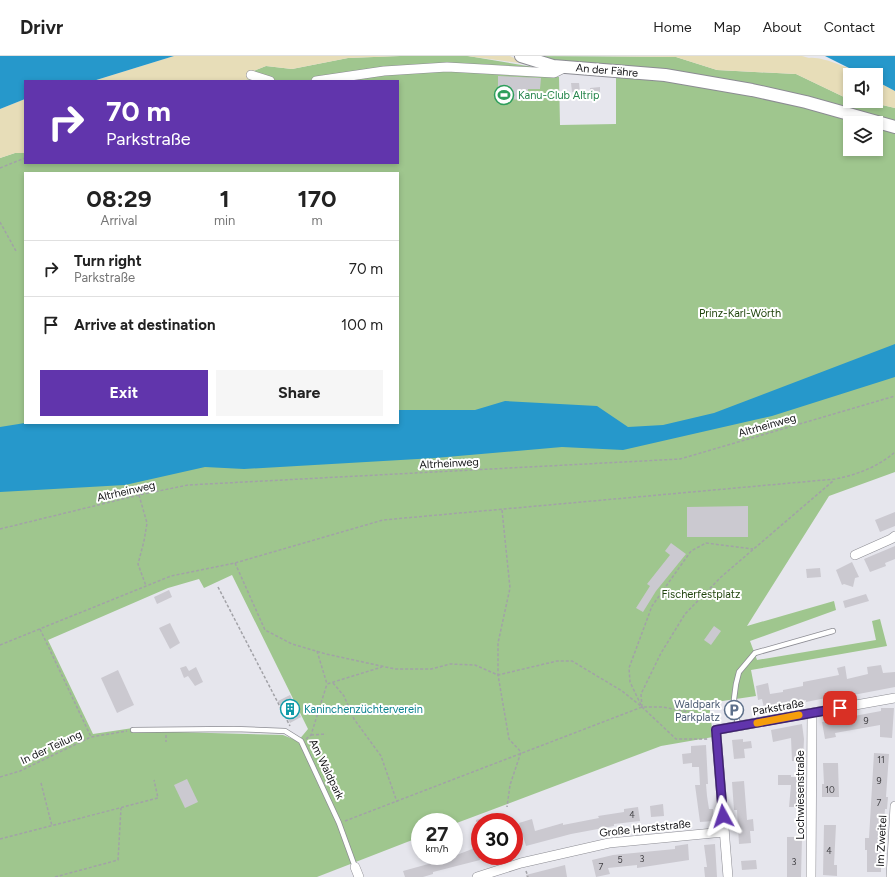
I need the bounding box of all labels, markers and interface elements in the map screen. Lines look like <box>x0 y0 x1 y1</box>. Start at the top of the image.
text: Drivr <box>20 16 63 39</box>
text: Home <box>653 19 692 36</box>
text: Map <box>714 19 741 36</box>
text: About <box>763 19 802 36</box>
text: Contact <box>824 19 875 36</box>
street label: An der Fähre <box>575 61 639 80</box>
map controls <box>843 68 883 156</box>
button: sound <box>843 68 883 108</box>
sports icon: Kanu-Club Altrip <box>493 84 515 106</box>
place label: Kanu-Club Altrip <box>518 89 600 102</box>
text: 70 m <box>106 94 171 128</box>
icon: right <box>40 96 92 148</box>
button: layers <box>843 116 883 156</box>
text: Parkstraße <box>106 128 191 150</box>
text: 08:29 <box>86 184 152 213</box>
text: 1 <box>220 184 230 213</box>
text: 170 <box>298 184 337 213</box>
text: Arrival <box>101 213 137 228</box>
text: min <box>214 213 235 228</box>
text: m <box>312 213 323 228</box>
text: Turn right <box>74 252 142 270</box>
icon: right <box>40 258 62 280</box>
text: 70 m <box>349 260 383 278</box>
text: Parkstraße <box>74 270 135 285</box>
park label: Prinz-Karl-Wörth <box>699 307 781 320</box>
icon: arrive <box>40 314 62 336</box>
text: Arrive at destination <box>74 316 215 334</box>
text: 100 m <box>341 316 383 334</box>
button: Exit <box>40 370 208 416</box>
button: Share <box>216 370 383 416</box>
street label: Altrheinweg <box>737 411 798 440</box>
street label: Altrheinweg <box>419 455 479 472</box>
street label: Altrheinweg <box>96 478 157 505</box>
park label: Fischerfestplatz <box>662 588 740 601</box>
pin <box>823 691 857 725</box>
street label: Parkstraße <box>751 697 805 718</box>
icon: arrive <box>829 697 851 719</box>
building icon: Kaninchenzüchterverein <box>279 698 301 720</box>
place label: Waldpark Parkplatz <box>674 698 721 724</box>
parking icon: Waldpark Parkplatz <box>723 699 745 721</box>
place label: Kaninchenzüchterverein <box>304 703 423 716</box>
house number: 9 <box>863 715 869 726</box>
street label: In der Teilung <box>19 728 84 767</box>
street label: Am Waldpark <box>306 737 347 802</box>
street label: Lochwiesenstraße <box>794 750 807 840</box>
house number: 11 <box>877 754 885 765</box>
house number: 9 <box>876 775 882 786</box>
house number: 10 <box>825 784 835 795</box>
position arrow <box>702 795 744 837</box>
house number: 7 <box>877 797 882 808</box>
house number: 4 <box>629 809 635 820</box>
speed limit sign: 30 <box>471 813 523 865</box>
street label: Im Zweitel <box>874 815 889 867</box>
street label: Große Horststraße <box>599 817 691 840</box>
text: 27 <box>426 822 448 846</box>
text: km/h <box>426 842 448 855</box>
house number: 4 <box>826 845 832 856</box>
house number: 3 <box>640 853 645 864</box>
house number: 5 <box>617 854 623 865</box>
house number: 3 <box>792 856 797 867</box>
house number: 7 <box>599 861 604 872</box>

